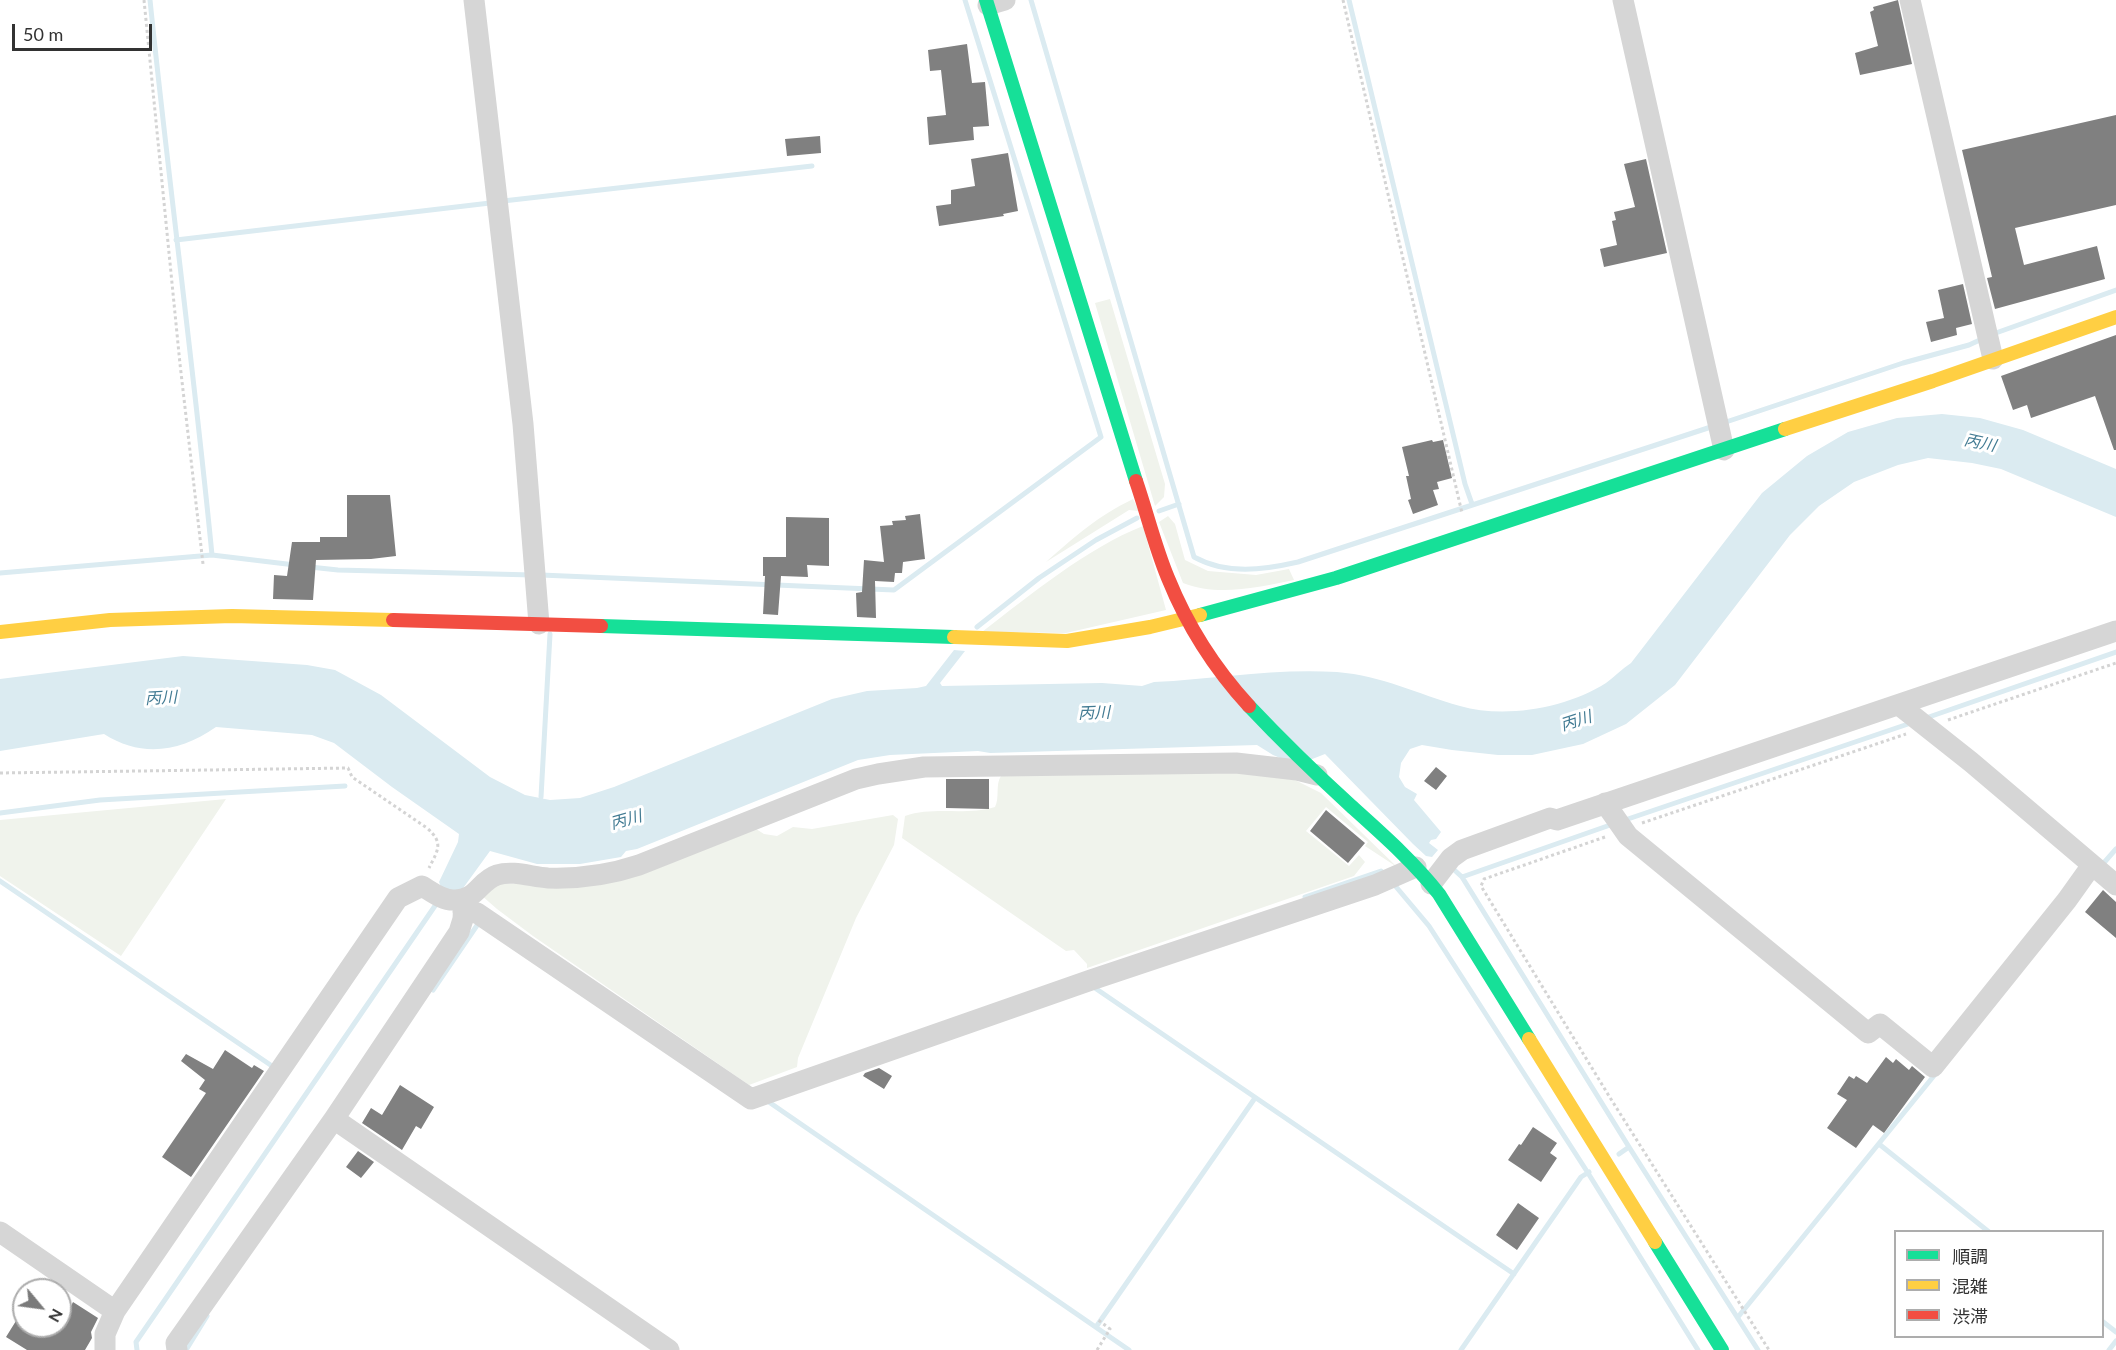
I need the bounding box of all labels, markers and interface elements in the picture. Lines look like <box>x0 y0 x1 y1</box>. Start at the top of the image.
scale bar <box>15 12 154 50</box>
text: 50 m <box>23 23 63 45</box>
water label: 丙川 <box>1962 430 1998 456</box>
water label: 丙川 <box>145 688 177 708</box>
water label: 丙川 <box>1078 703 1110 723</box>
water label: 丙川 <box>1558 707 1594 735</box>
water label: 丙川 <box>608 806 644 834</box>
legend <box>1894 1230 2104 1338</box>
text: 順調 <box>1952 1245 1988 1267</box>
text: 混雑 <box>1952 1275 1988 1297</box>
north arrow <box>12 1278 72 1338</box>
text: 渋滞 <box>1952 1305 1988 1327</box>
text: N <box>45 1306 68 1326</box>

